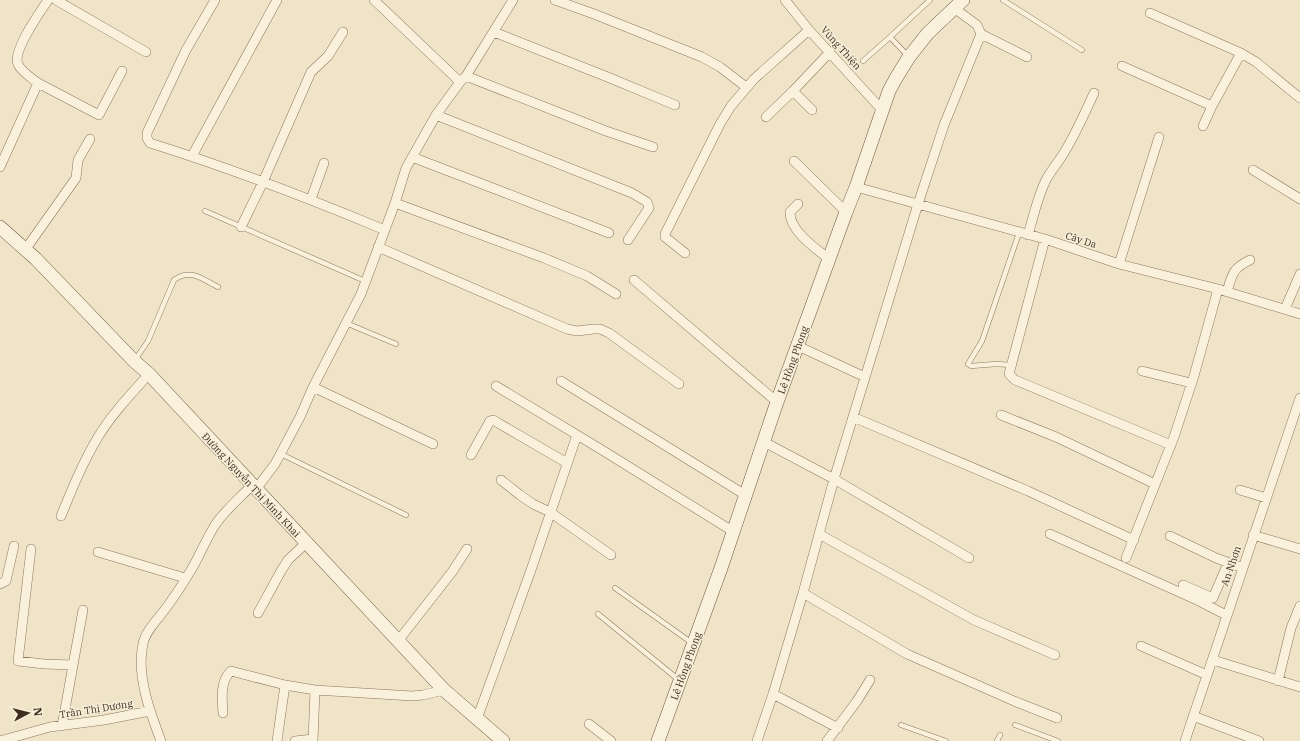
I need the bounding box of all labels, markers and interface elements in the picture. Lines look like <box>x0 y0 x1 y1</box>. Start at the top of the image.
street label: Vũng Thiện <box>818 23 864 73</box>
street label: Cây Da <box>1064 229 1099 251</box>
street label: Lê Hồng Phong <box>775 324 811 396</box>
street label: Đường Nguyễn Thị Minh Khai <box>199 430 303 540</box>
street label: An Nhơn <box>1218 544 1244 588</box>
street label: Lê Hồng Phong <box>668 630 704 702</box>
north arrow <box>8 693 48 733</box>
street label: Trần Thị Dương <box>58 697 134 721</box>
text: N <box>30 707 45 717</box>

